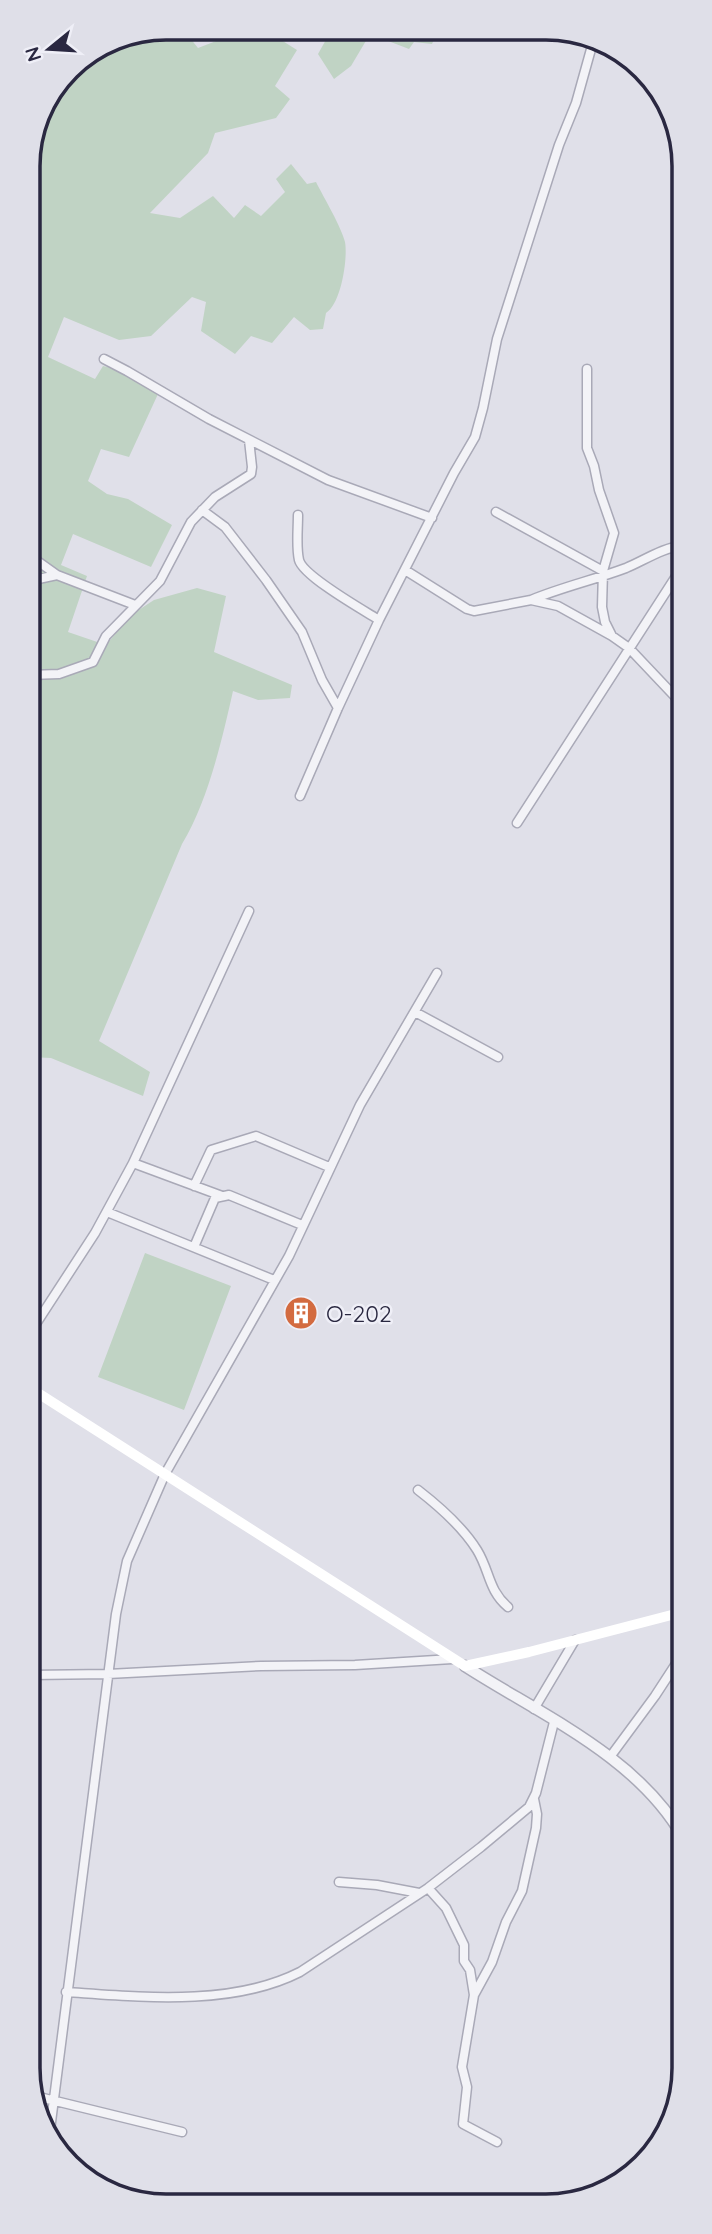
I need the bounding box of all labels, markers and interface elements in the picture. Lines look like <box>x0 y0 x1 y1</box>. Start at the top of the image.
north arrow <box>14 14 84 84</box>
text: N <box>19 44 46 65</box>
building icon: O-202 <box>282 1294 320 1332</box>
place label: O-202 <box>326 1299 392 1328</box>

